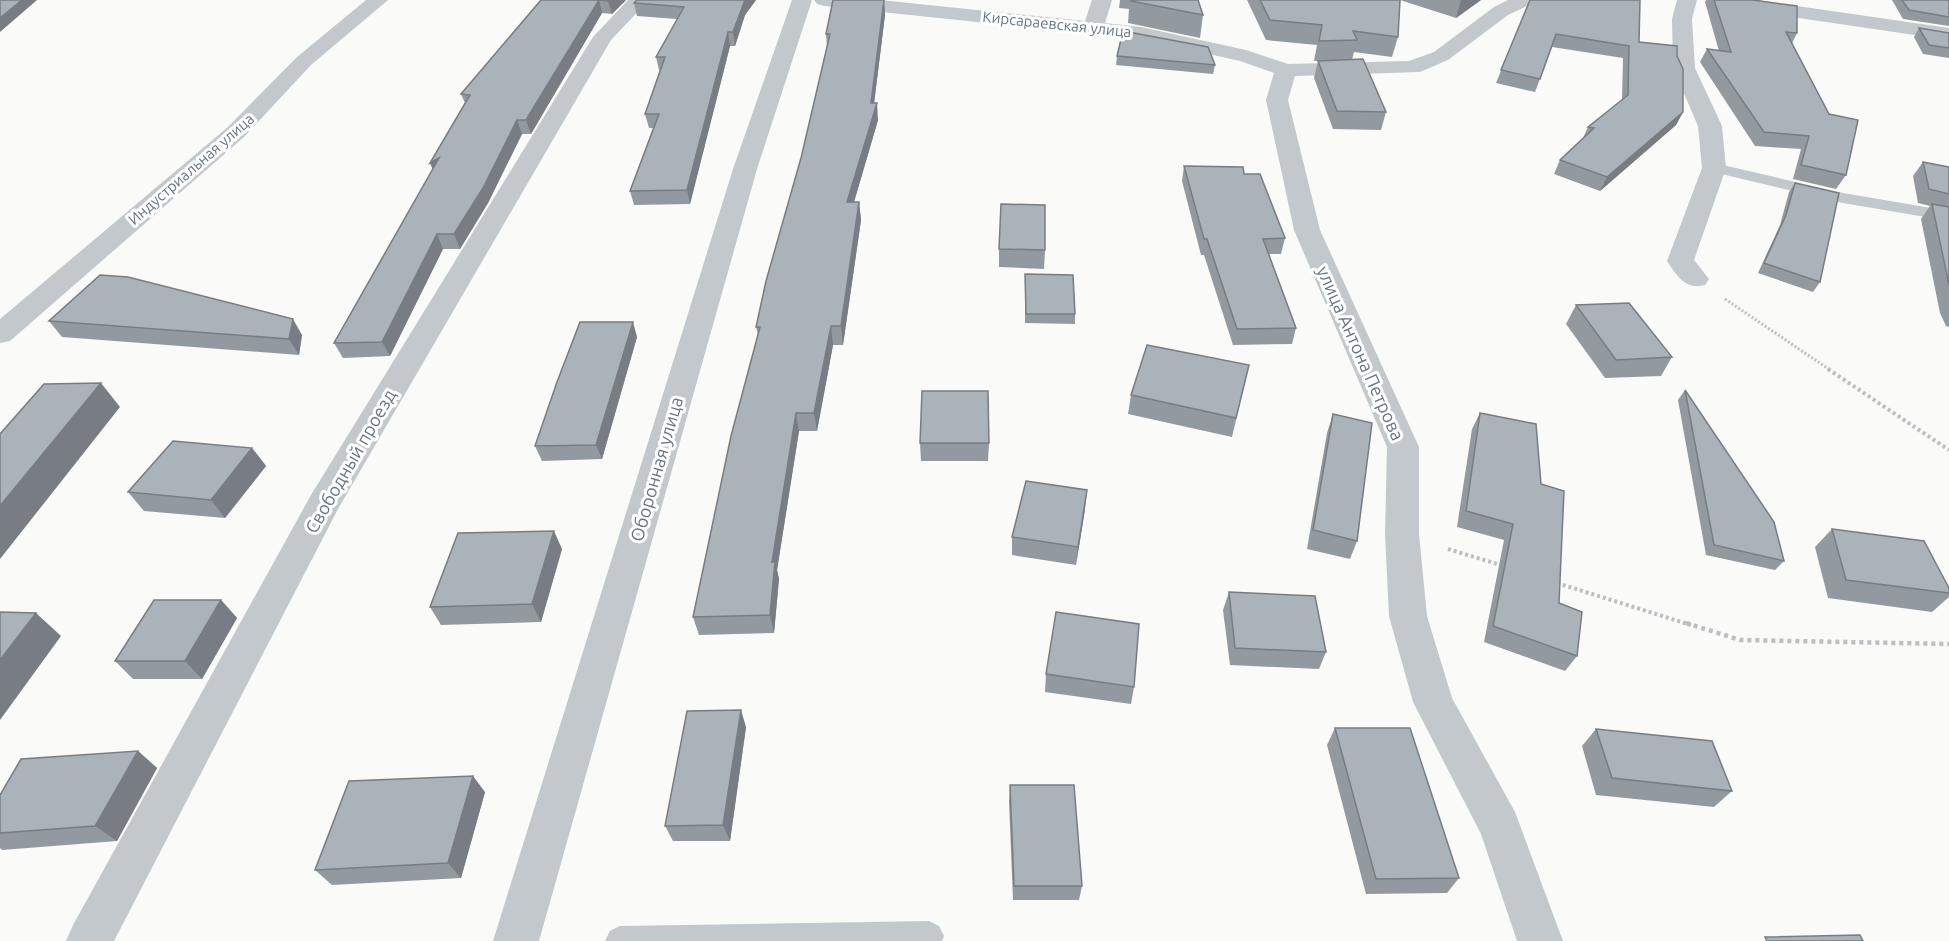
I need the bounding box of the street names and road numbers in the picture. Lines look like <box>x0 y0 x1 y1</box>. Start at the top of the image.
street label: Кирсараевская улица <box>982 8 1132 40</box>
street label: Индустриальная улица <box>125 110 257 228</box>
street label: улица Антона Петрова <box>1314 263 1408 443</box>
street label: Свободный проезд <box>301 385 399 536</box>
street label: Оборонная улица <box>626 394 686 544</box>

